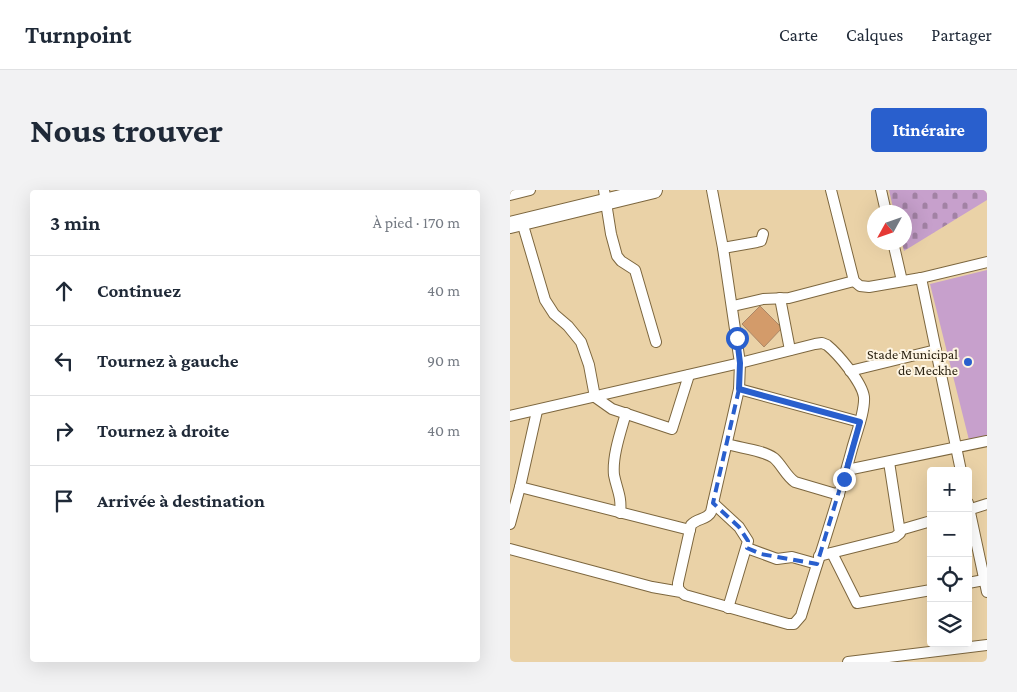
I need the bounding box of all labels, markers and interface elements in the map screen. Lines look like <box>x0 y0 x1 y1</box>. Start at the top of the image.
text: Turnpoint <box>25 21 131 48</box>
text: Carte <box>779 25 818 45</box>
text: Calques <box>846 25 903 45</box>
text: Partager <box>931 25 992 45</box>
button: Itinéraire <box>871 108 987 152</box>
text: Nous trouver <box>30 111 223 150</box>
north arrow <box>867 205 912 250</box>
text: 3 min <box>50 211 100 235</box>
text: À pied · 170 m <box>373 214 460 231</box>
icon: ahead <box>50 277 78 305</box>
text: Continuez <box>97 280 181 301</box>
text: 40 m <box>427 282 460 299</box>
route start <box>726 327 749 350</box>
place label: Stade Municipal de Meckhe <box>867 346 958 378</box>
icon: left <box>50 347 78 375</box>
text: Tournez à gauche <box>97 350 239 371</box>
text: 90 m <box>427 352 460 369</box>
marker: Stade Municipal de Meckhe <box>962 356 974 368</box>
icon: right <box>50 417 78 445</box>
text: Tournez à droite <box>97 420 229 441</box>
text: 40 m <box>427 422 460 439</box>
map controls <box>927 467 972 647</box>
button: + <box>927 467 972 512</box>
route end <box>833 468 856 491</box>
icon: arrive <box>50 487 78 515</box>
text: Arrivée à destination <box>97 490 265 511</box>
button: − <box>927 512 972 557</box>
button: locate <box>927 557 972 602</box>
button: layers <box>927 602 972 647</box>

